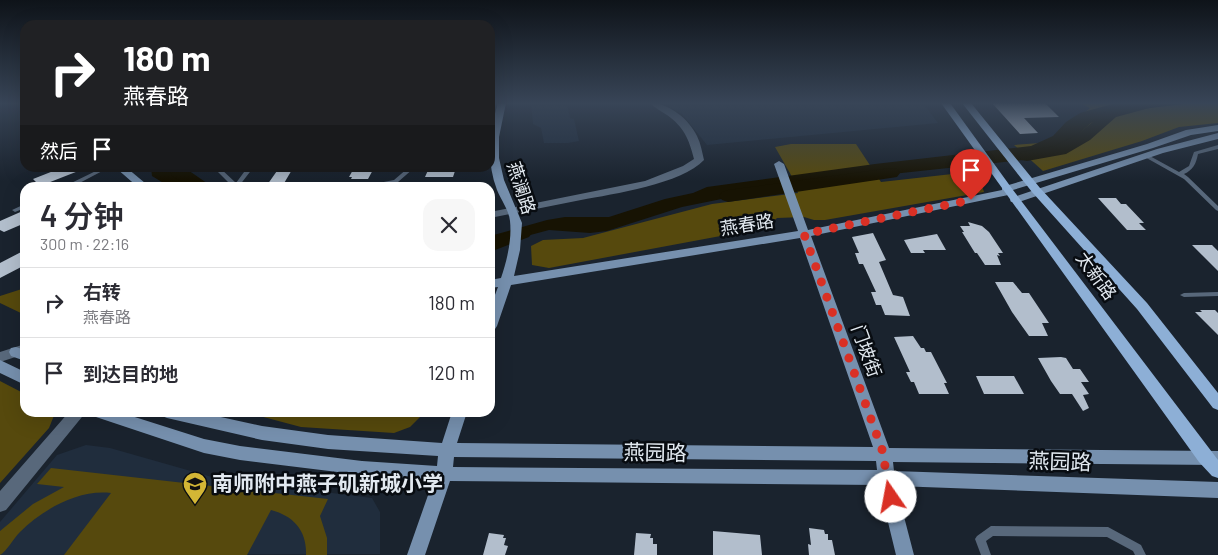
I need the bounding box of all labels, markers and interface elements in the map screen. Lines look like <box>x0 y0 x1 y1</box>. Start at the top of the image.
text: 180 m <box>123 36 211 78</box>
icon: right <box>40 40 105 105</box>
text: 燕春路 <box>123 82 189 108</box>
icon: arrive <box>88 135 116 163</box>
text: 然后 <box>40 139 78 162</box>
pin <box>950 149 992 200</box>
icon: arrive <box>957 156 985 184</box>
street label: 燕澜路 <box>503 159 541 217</box>
text: 4 分钟 <box>40 197 124 233</box>
button: close <box>423 199 475 251</box>
street label: 燕春路 <box>718 209 775 239</box>
text: 300 m · 22:16 <box>40 234 129 253</box>
street label: 太新路 <box>1072 247 1122 304</box>
text: 右转 <box>83 280 121 303</box>
icon: right <box>40 289 68 317</box>
text: 180 m <box>428 291 475 314</box>
text: 燕春路 <box>83 307 131 326</box>
street label: 门坡街 <box>847 322 887 380</box>
icon: arrive <box>40 359 68 387</box>
text: 120 m <box>428 361 475 384</box>
text: 到达目的地 <box>83 362 178 385</box>
street label: 燕园路 <box>623 438 687 465</box>
street label: 燕园路 <box>1028 447 1092 474</box>
place label: 南师附中燕子矶新城小学 <box>212 470 443 495</box>
position arrow <box>864 470 916 522</box>
school or university icon: 南师附中燕子矶新城小学 <box>182 471 208 505</box>

